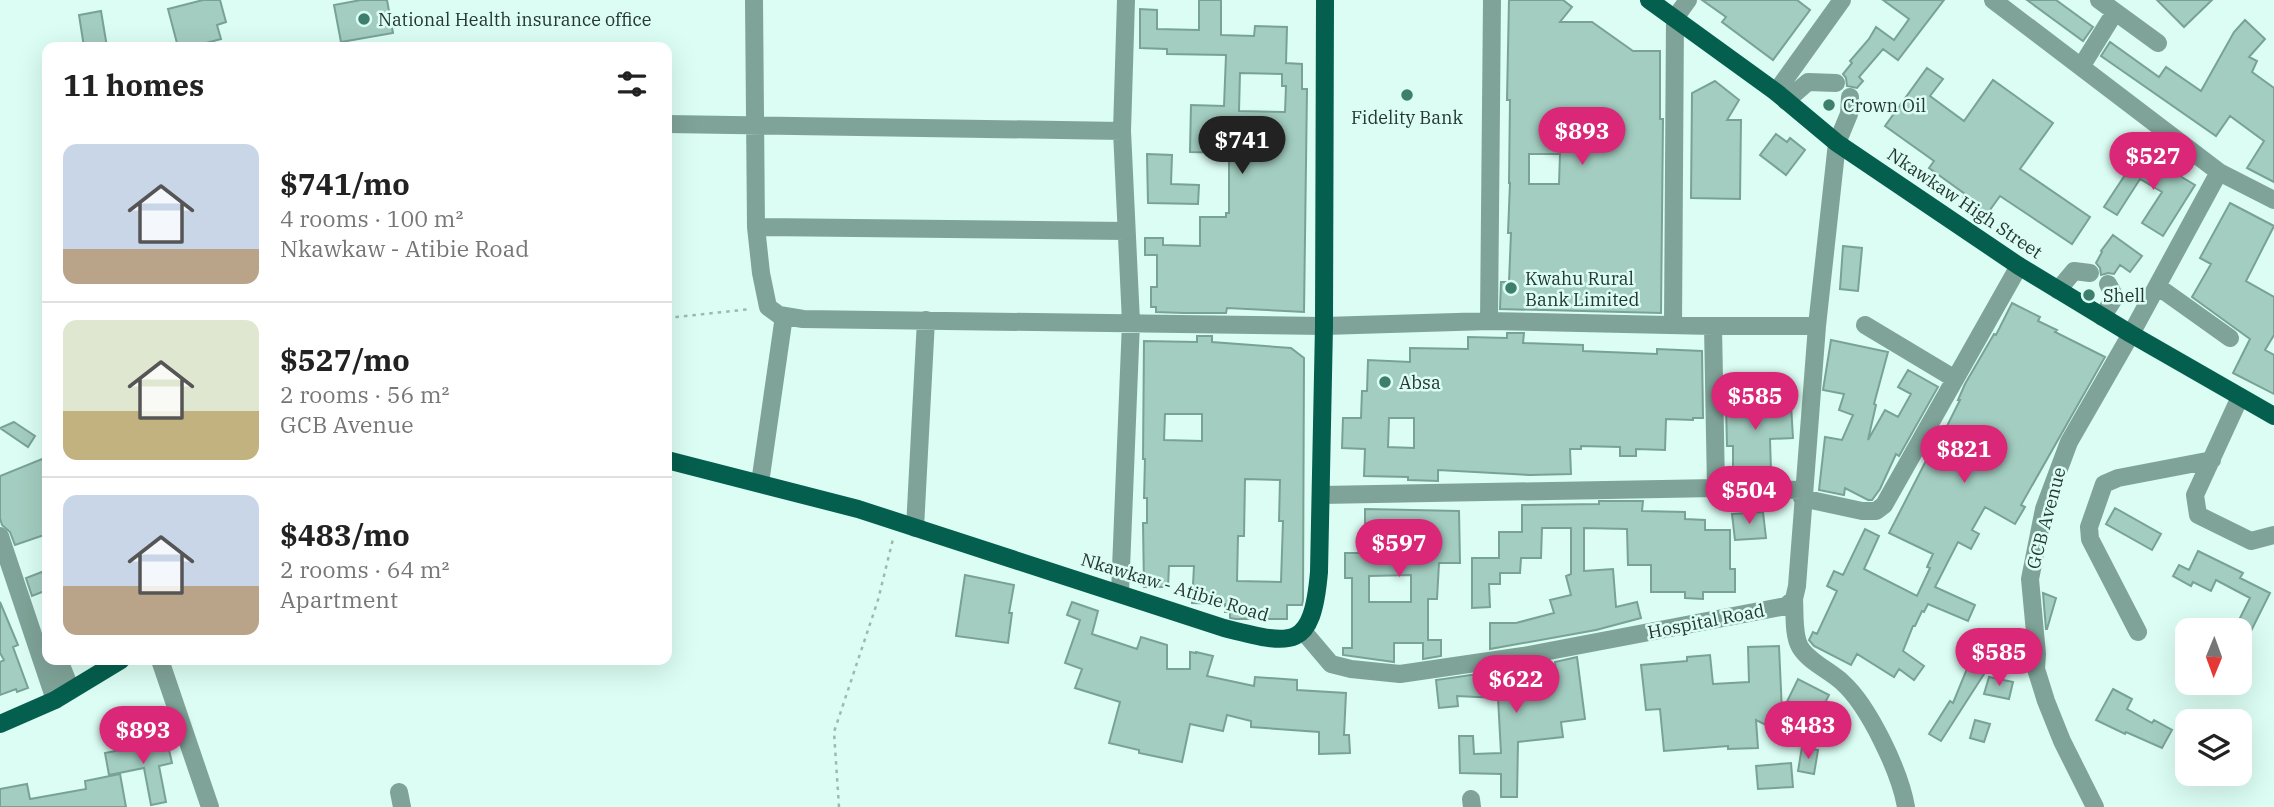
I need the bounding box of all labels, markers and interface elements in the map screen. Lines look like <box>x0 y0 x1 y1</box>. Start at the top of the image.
place label: National Health insurance office <box>378 8 651 31</box>
marker: National Health insurance office <box>356 11 372 27</box>
text: 11 homes <box>63 65 204 104</box>
icon: filters <box>613 65 651 103</box>
marker: Fidelity Bank <box>1399 87 1415 103</box>
place label: Crown Oil <box>1843 94 1926 117</box>
marker: Crown Oil <box>1821 97 1837 113</box>
place label: Fidelity Bank <box>1351 106 1464 129</box>
pin: $893 <box>1541 108 1623 167</box>
text: $893 <box>1554 115 1610 145</box>
pin: $741 <box>1201 116 1283 176</box>
text: $741 <box>1214 124 1270 154</box>
pin: $527 <box>2112 132 2194 192</box>
text: $527 <box>2125 140 2181 170</box>
street label: Nkawkaw High Street <box>1883 143 2047 263</box>
text: $741/mo <box>280 164 410 203</box>
icon: home <box>119 172 203 256</box>
text: 4 rooms · 100 m² <box>280 203 463 233</box>
text: Nkawkaw - Atibie Road <box>280 233 529 263</box>
place label: Kwahu Rural Bank Limited <box>1525 267 1639 311</box>
marker: Kwahu Rural Bank Limited <box>1503 280 1519 296</box>
place label: Shell <box>2103 284 2145 307</box>
marker: Shell <box>2081 287 2097 303</box>
text: $527/mo <box>280 340 410 379</box>
icon: home <box>119 348 203 432</box>
place label: Absa <box>1399 371 1441 394</box>
pin: $585 <box>1714 372 1796 432</box>
marker: Absa <box>1377 374 1393 390</box>
text: 2 rooms · 56 m² <box>280 379 450 409</box>
text: $585 <box>1727 380 1783 410</box>
text: GCB Avenue <box>280 409 414 439</box>
pin: $821 <box>1923 426 2005 485</box>
text: $821 <box>1936 433 1992 463</box>
street label: GCB Avenue <box>2021 465 2071 571</box>
pin: $504 <box>1708 466 1790 526</box>
text: $504 <box>1721 474 1777 504</box>
text: $483/mo <box>280 515 410 554</box>
pin: $597 <box>1358 520 1440 579</box>
icon: home <box>119 523 203 607</box>
text: $597 <box>1371 527 1427 557</box>
street label: Nkawkaw - Atibie Road <box>1078 547 1272 627</box>
text: 2 rooms · 64 m² <box>280 554 450 584</box>
text: Apartment <box>280 584 398 614</box>
street label: Hospital Road <box>1646 598 1766 644</box>
north arrow <box>2175 618 2252 695</box>
map controls <box>2175 618 2252 786</box>
pin: $585 <box>1958 628 2040 688</box>
text: $585 <box>1971 636 2027 666</box>
pin: $622 <box>1475 656 1557 715</box>
text: $622 <box>1488 663 1544 693</box>
pin: $483 <box>1767 702 1849 761</box>
pin: $893 <box>102 706 184 766</box>
text: $483 <box>1780 709 1836 739</box>
button: layers <box>2175 709 2252 786</box>
text: $893 <box>115 714 171 744</box>

